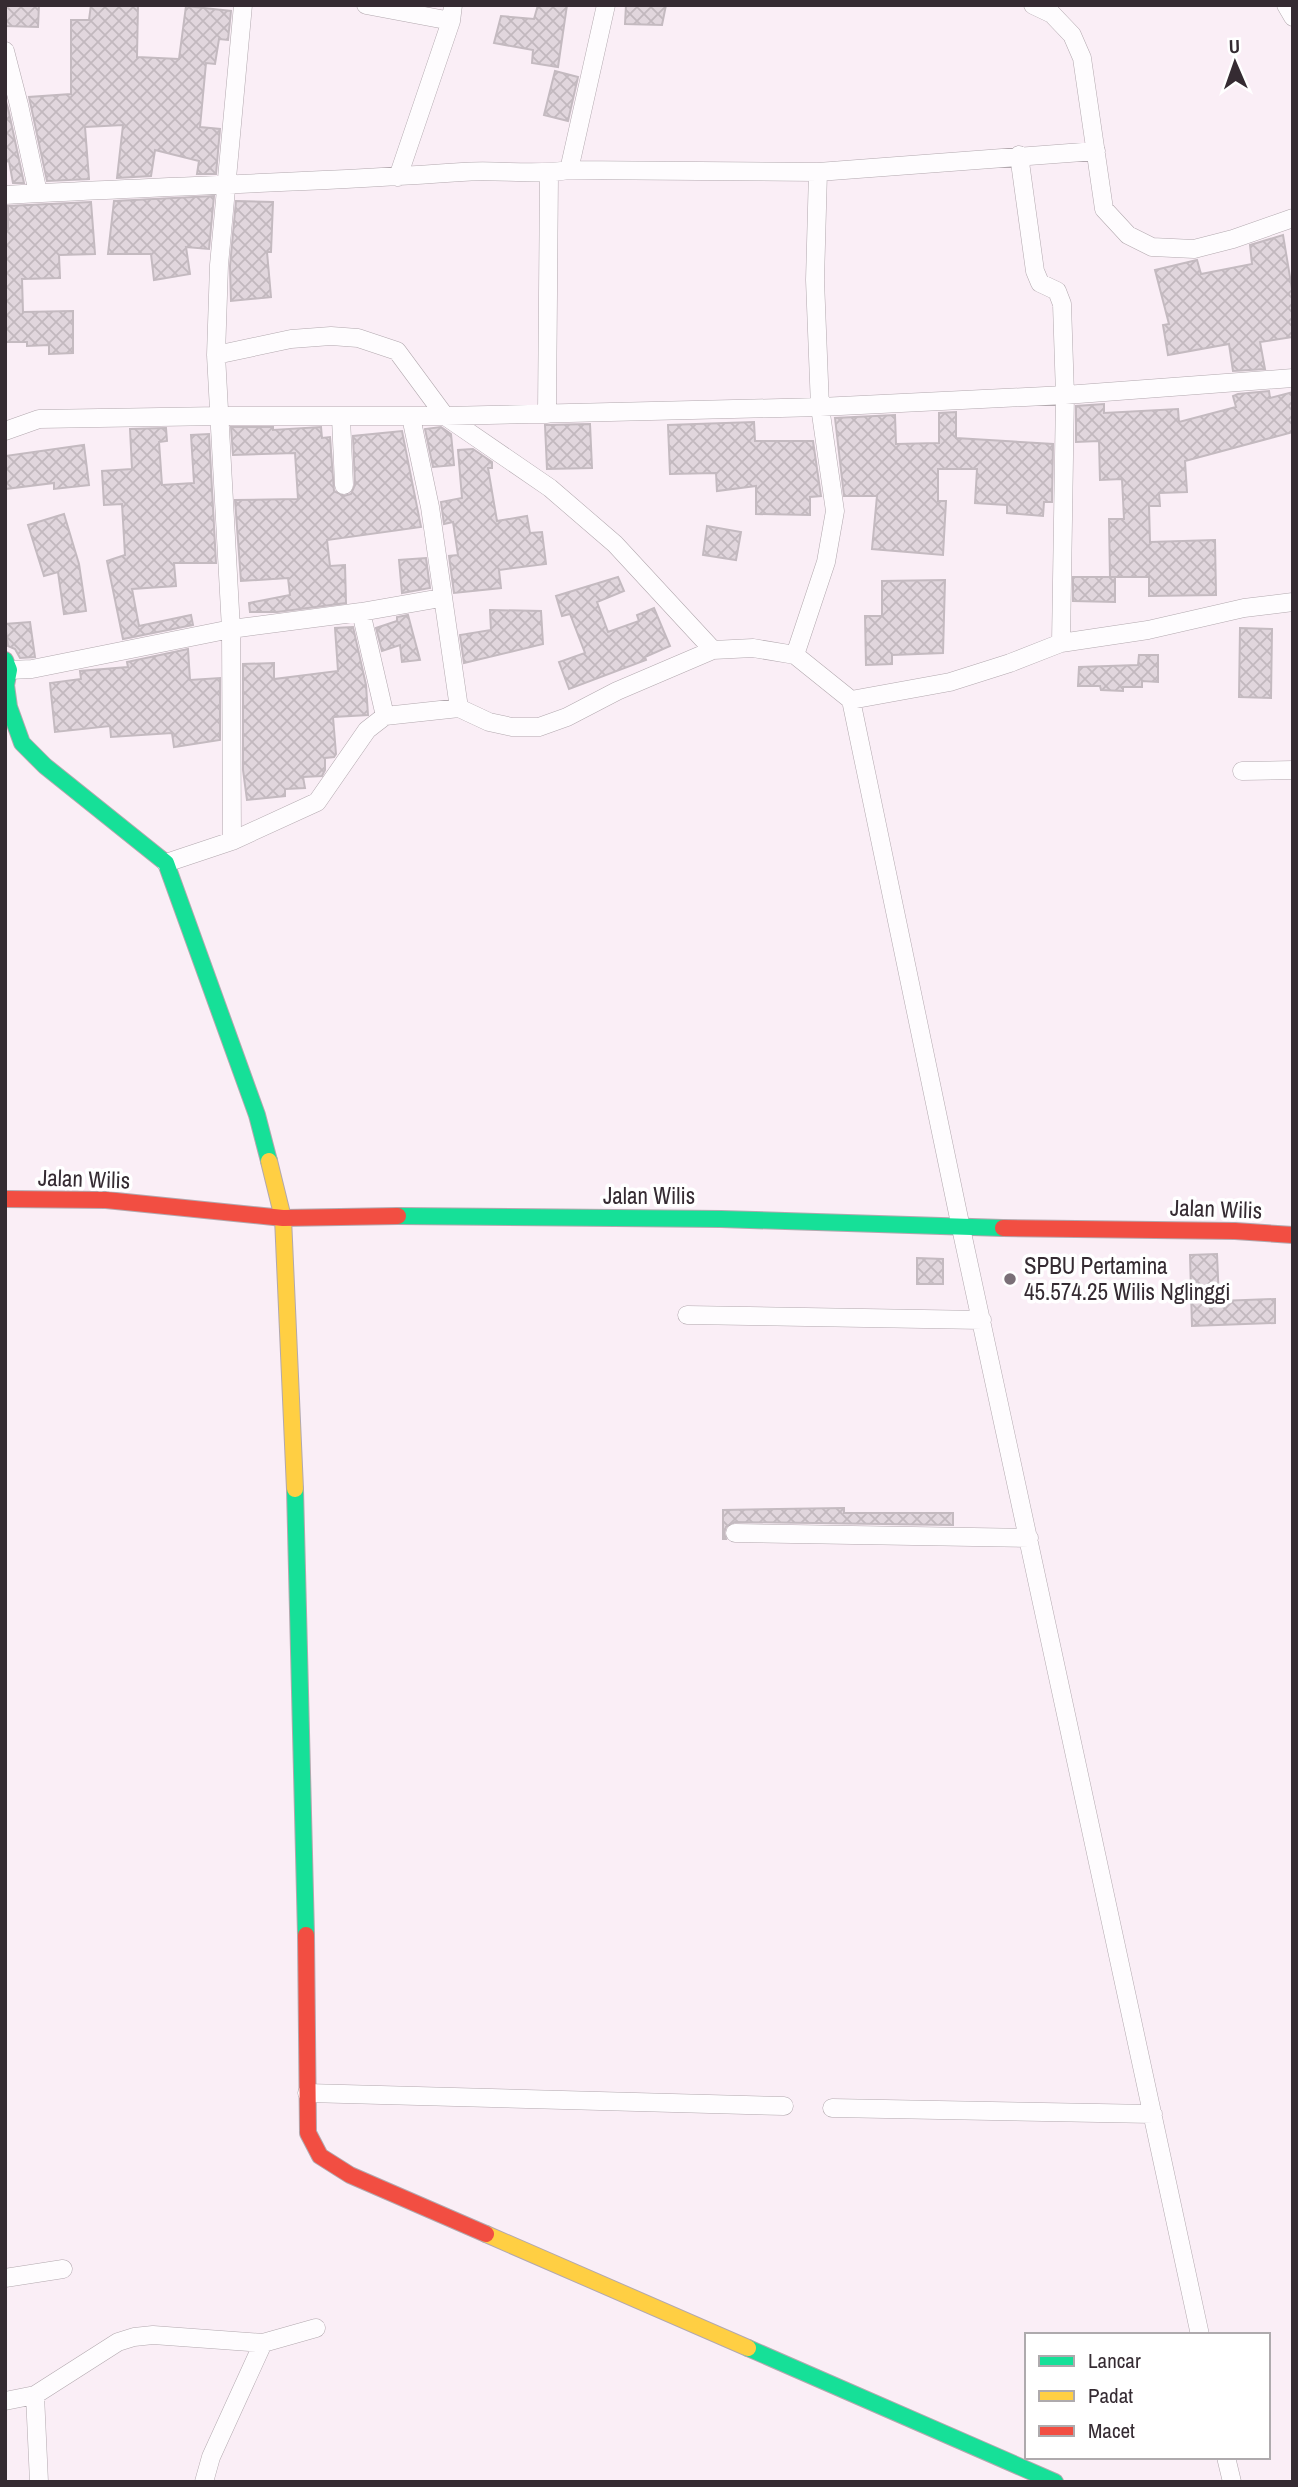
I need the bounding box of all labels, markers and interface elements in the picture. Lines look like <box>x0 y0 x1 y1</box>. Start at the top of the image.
north arrow <box>1200 28 1270 98</box>
text: U <box>1228 33 1240 59</box>
street label: Jalan Wilis <box>37 1161 131 1196</box>
street label: Jalan Wilis <box>603 1180 695 1211</box>
street label: Jalan Wilis <box>1169 1191 1263 1226</box>
place label: SPBU Pertamina 45.574.25 Wilis Nglinggi <box>1024 1250 1231 1307</box>
marker: SPBU Pertamina 45.574.25 Wilis Nglinggi <box>1002 1271 1018 1287</box>
legend <box>1025 2333 1270 2459</box>
text: Lancar <box>1088 2346 1141 2375</box>
text: Padat <box>1088 2381 1133 2410</box>
text: Macet <box>1088 2416 1135 2445</box>

